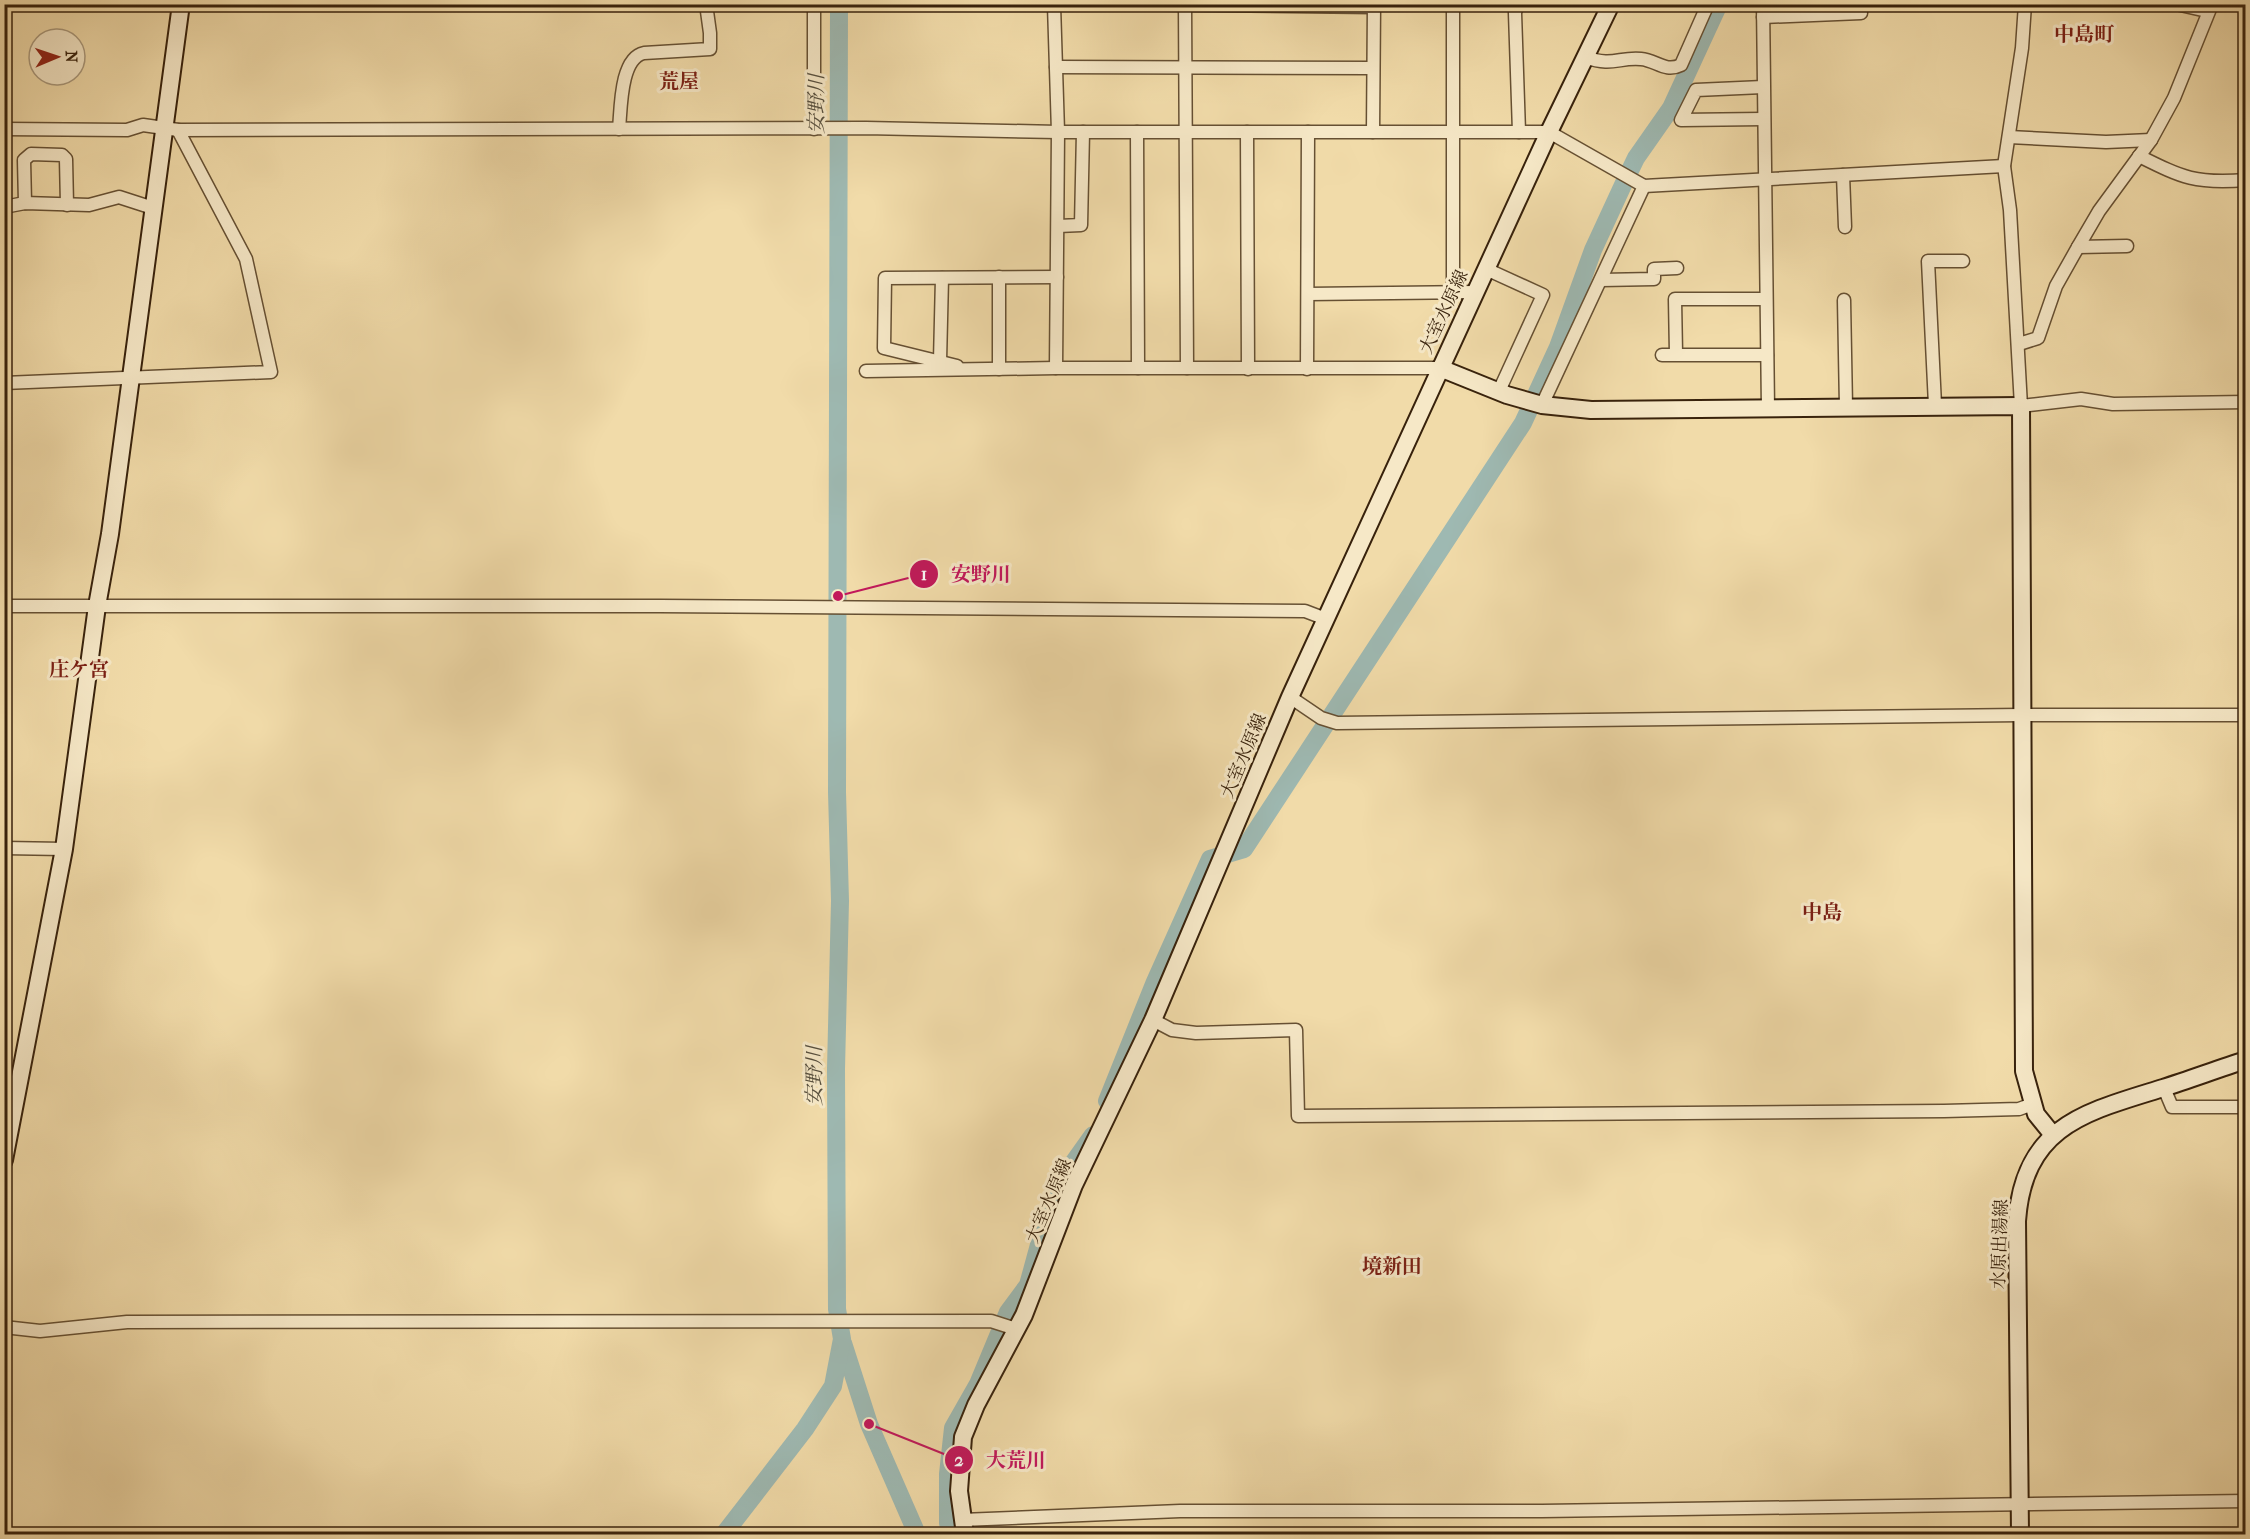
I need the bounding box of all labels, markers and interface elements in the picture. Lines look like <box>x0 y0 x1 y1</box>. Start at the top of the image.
district label: 中島町 <box>2054 23 2115 46</box>
north arrow <box>27 27 87 87</box>
text: N <box>62 50 81 64</box>
district label: 荒屋 <box>659 70 699 93</box>
water label: 安野川 <box>805 72 828 134</box>
street label: 大室水原線 <box>1415 267 1473 357</box>
callout: 安野川 <box>909 555 1023 593</box>
text: 安野川 <box>951 563 1011 586</box>
text: 1 <box>921 564 927 585</box>
district label: 庄ケ宮 <box>49 658 109 681</box>
street label: 大室水原線 <box>1217 710 1271 802</box>
district label: 中島 <box>1802 901 1842 924</box>
water label: 安野川 <box>803 1044 826 1106</box>
street label: 大室水原線 <box>1022 1155 1076 1247</box>
street label: 水原出湯線 <box>1988 1199 2012 1289</box>
district label: 境新田 <box>1362 1255 1422 1278</box>
callout: 大荒川 <box>944 1441 1058 1479</box>
text: 大荒川 <box>986 1449 1046 1472</box>
text: 2 <box>954 1450 964 1471</box>

